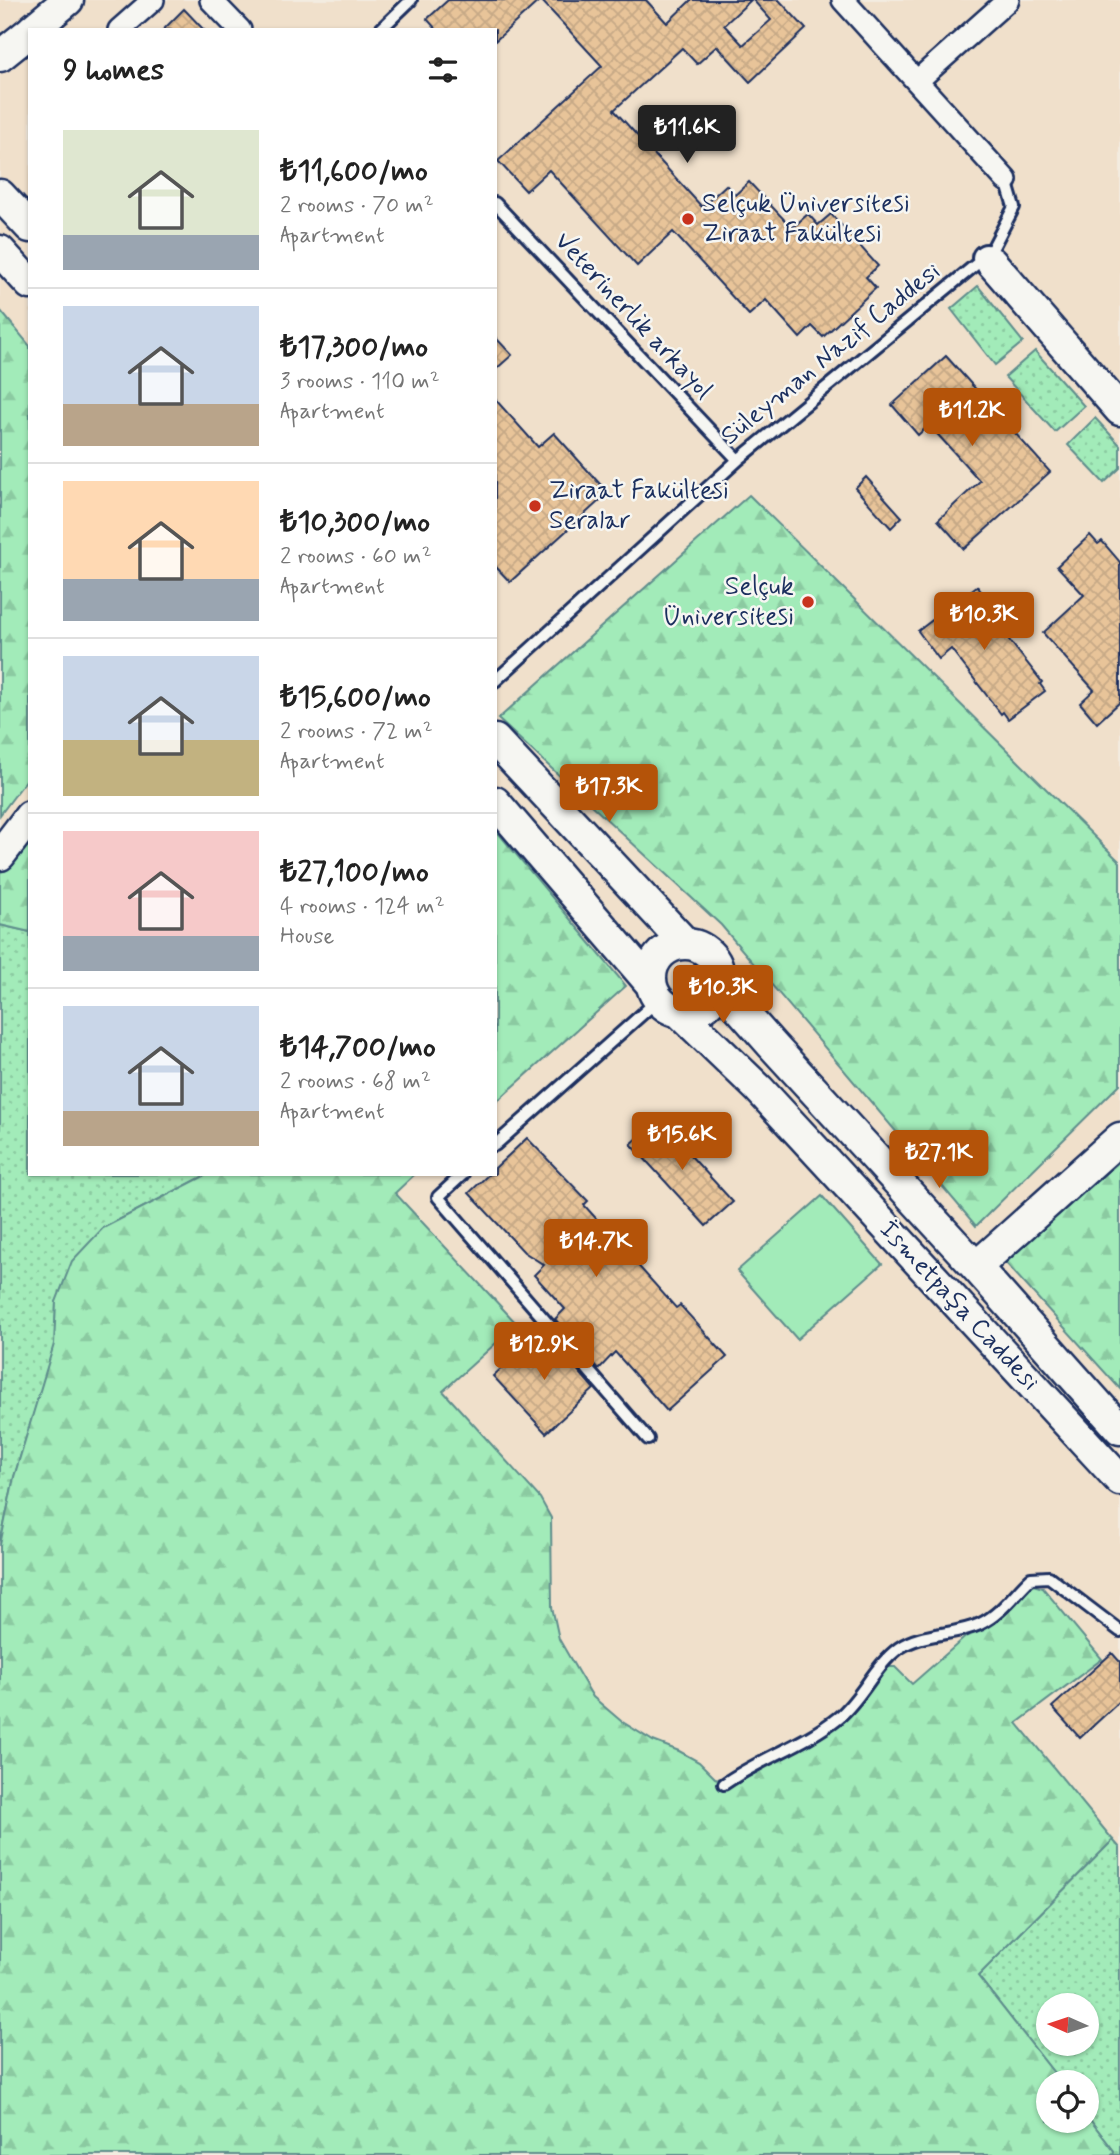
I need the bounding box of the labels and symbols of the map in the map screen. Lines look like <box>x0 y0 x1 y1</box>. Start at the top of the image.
pin: ₺11.6K <box>630 106 744 165</box>
place label: Selçuk Üniversitesi Ziraat Fakültesi <box>702 187 910 251</box>
marker: Selçuk Üniversitesi Ziraat Fakültesi <box>680 211 696 227</box>
street label: Veterinerlik arkayol <box>546 225 720 407</box>
street label: Süleyman Nazif Caddesi <box>714 255 948 453</box>
pin: ₺11.2K <box>915 388 1029 448</box>
place label: Ziraat Fakültesi Seralar <box>549 474 729 538</box>
marker: Ziraat Fakültesi Seralar <box>527 498 543 514</box>
place label: Selçuk Üniversitesi <box>662 570 794 634</box>
pin: ₺10.3K <box>927 592 1041 652</box>
marker: Selçuk Üniversitesi <box>800 594 816 610</box>
pin: ₺17.3K <box>552 764 666 824</box>
pin: ₺10.3K <box>666 965 780 1025</box>
pin: ₺15.6K <box>625 1112 739 1172</box>
pin: ₺27.1K <box>882 1130 996 1190</box>
street label: İsmetpaşa Caddesi <box>871 1214 1047 1398</box>
pin: ₺14.7K <box>539 1220 653 1279</box>
pin: ₺12.9K <box>487 1322 601 1382</box>
north arrow <box>1036 1993 1099 2056</box>

